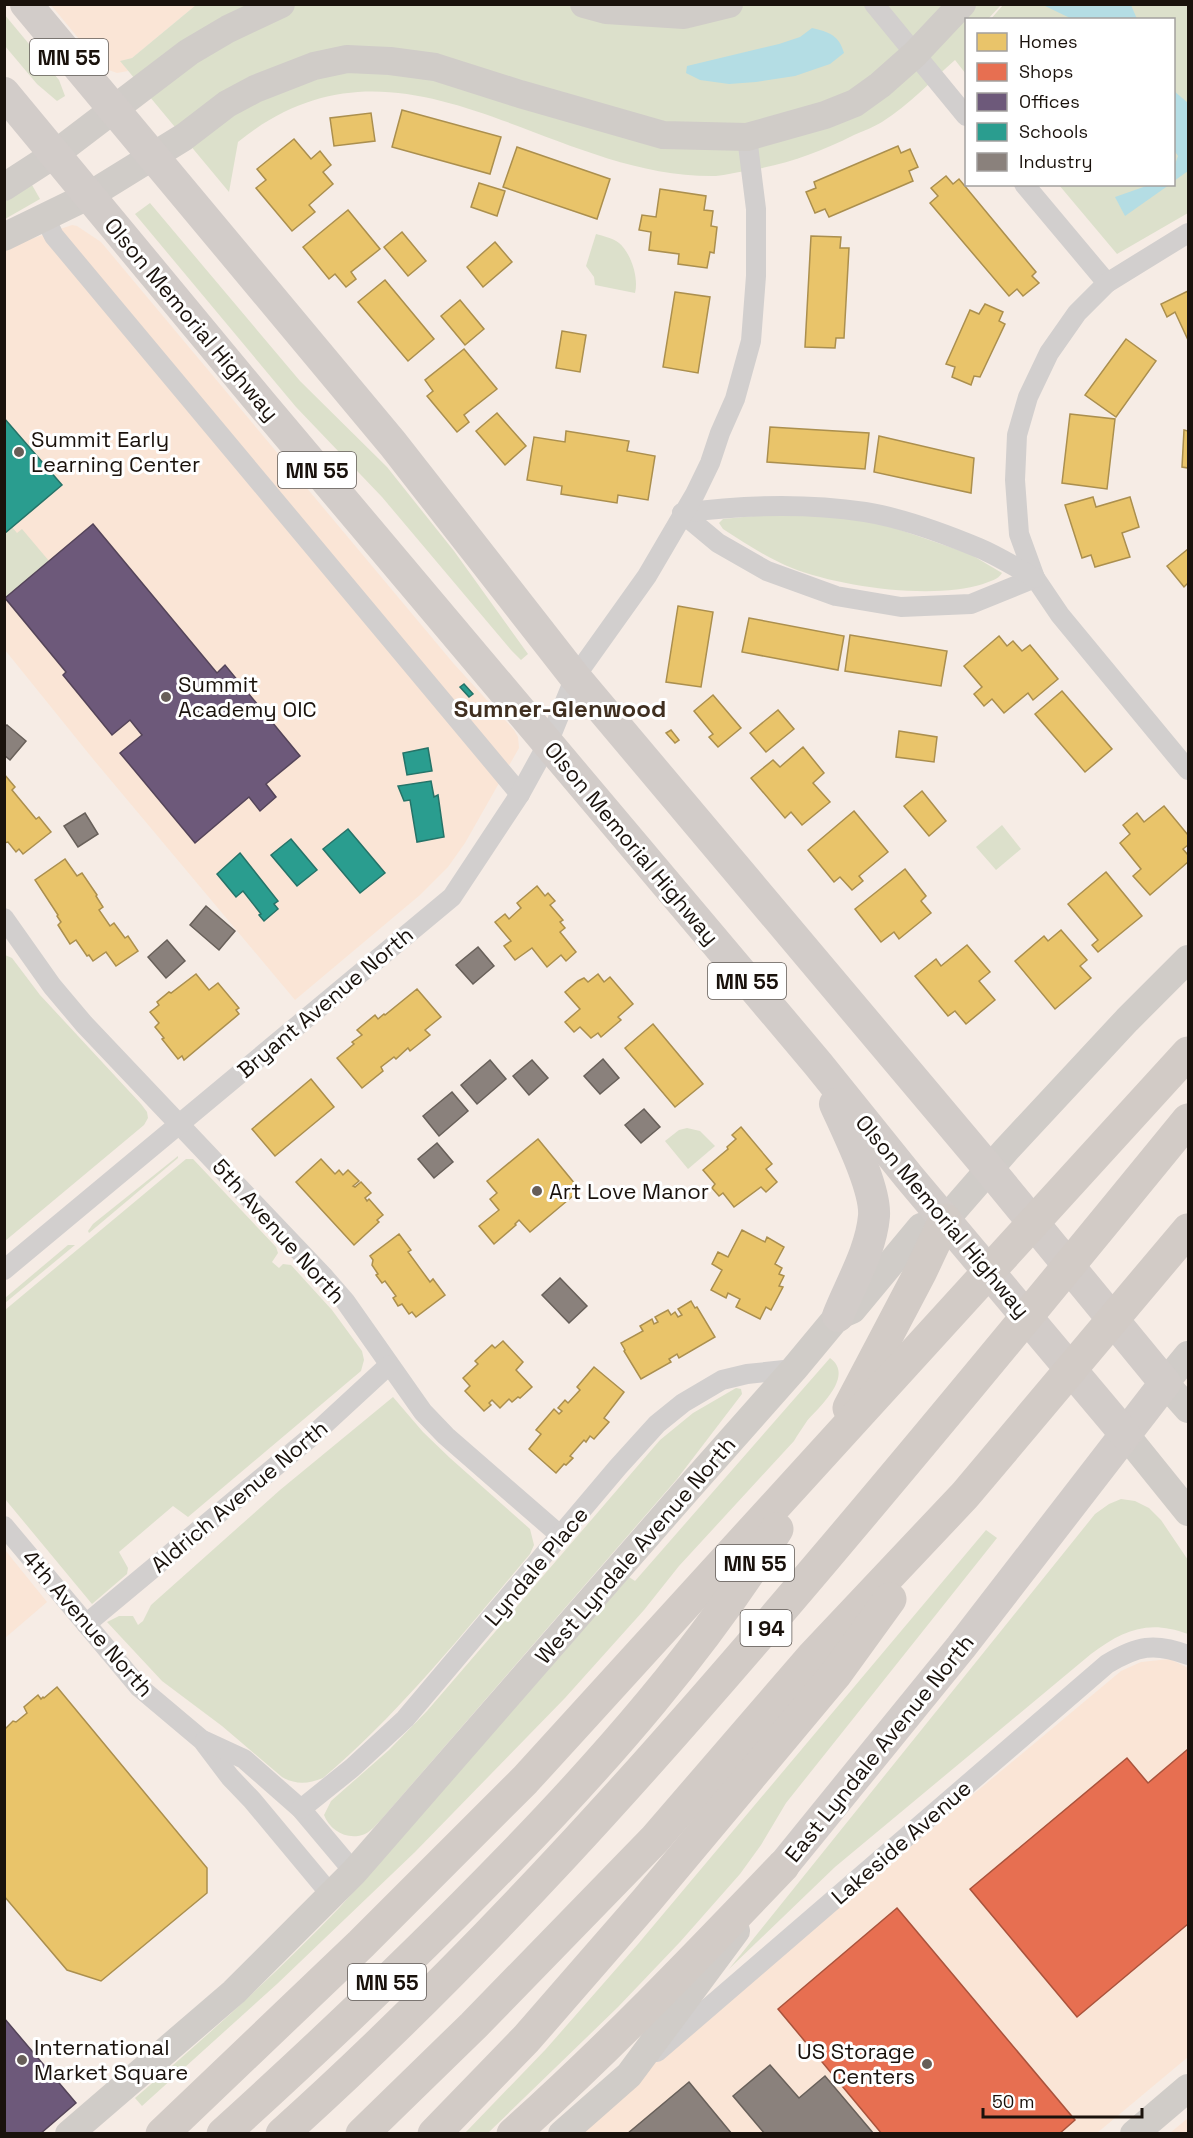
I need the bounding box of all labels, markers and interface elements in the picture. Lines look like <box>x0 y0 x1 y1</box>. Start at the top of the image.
legend <box>965 18 1175 186</box>
text: Homes <box>1019 30 1078 53</box>
road number: MN 55 <box>30 39 108 75</box>
text: Shops <box>1019 60 1073 83</box>
text: Offices <box>1019 90 1080 113</box>
text: Schools <box>1019 120 1088 143</box>
text: Industry <box>1019 150 1092 173</box>
street label: Olson Memorial Highway <box>99 212 285 426</box>
place label: Summit Early Learning Center <box>31 425 200 478</box>
marker: Summit Early Learning Center <box>12 445 26 459</box>
road number: MN 55 <box>278 452 356 488</box>
place label: Summit Academy OIC <box>178 670 317 723</box>
marker: Summit Academy OIC <box>159 690 173 704</box>
district label: Sumner-Glenwood <box>454 693 666 724</box>
street label: Olson Memorial Highway <box>539 736 725 950</box>
street label: Bryant Avenue North <box>231 920 419 1084</box>
road number: MN 55 <box>708 963 786 999</box>
street label: Olson Memorial Highway <box>850 1109 1036 1323</box>
street label: 5th Avenue North <box>206 1153 352 1309</box>
place label: Art Love Manor <box>549 1177 709 1205</box>
marker: Art Love Manor <box>530 1184 544 1198</box>
street label: Aldrich Avenue North <box>145 1414 333 1578</box>
street label: West Lyndale Avenue North <box>529 1431 741 1669</box>
street label: Lyndale Place <box>478 1501 594 1631</box>
street label: 4th Avenue North <box>16 1544 160 1702</box>
road number: MN 55 <box>716 1545 794 1581</box>
road number: I 94 <box>740 1610 792 1646</box>
street label: East Lyndale Avenue North <box>778 1628 980 1868</box>
street label: Lakeside Avenue <box>825 1774 977 1910</box>
road number: MN 55 <box>348 1964 426 2000</box>
place label: International Market Square <box>34 2033 188 2086</box>
place label: US Storage Centers <box>797 2037 915 2090</box>
marker: International Market Square <box>15 2053 29 2067</box>
marker: US Storage Centers <box>920 2057 934 2071</box>
scale bar <box>983 2081 1142 2119</box>
text: 50 m <box>992 2090 1034 2113</box>

